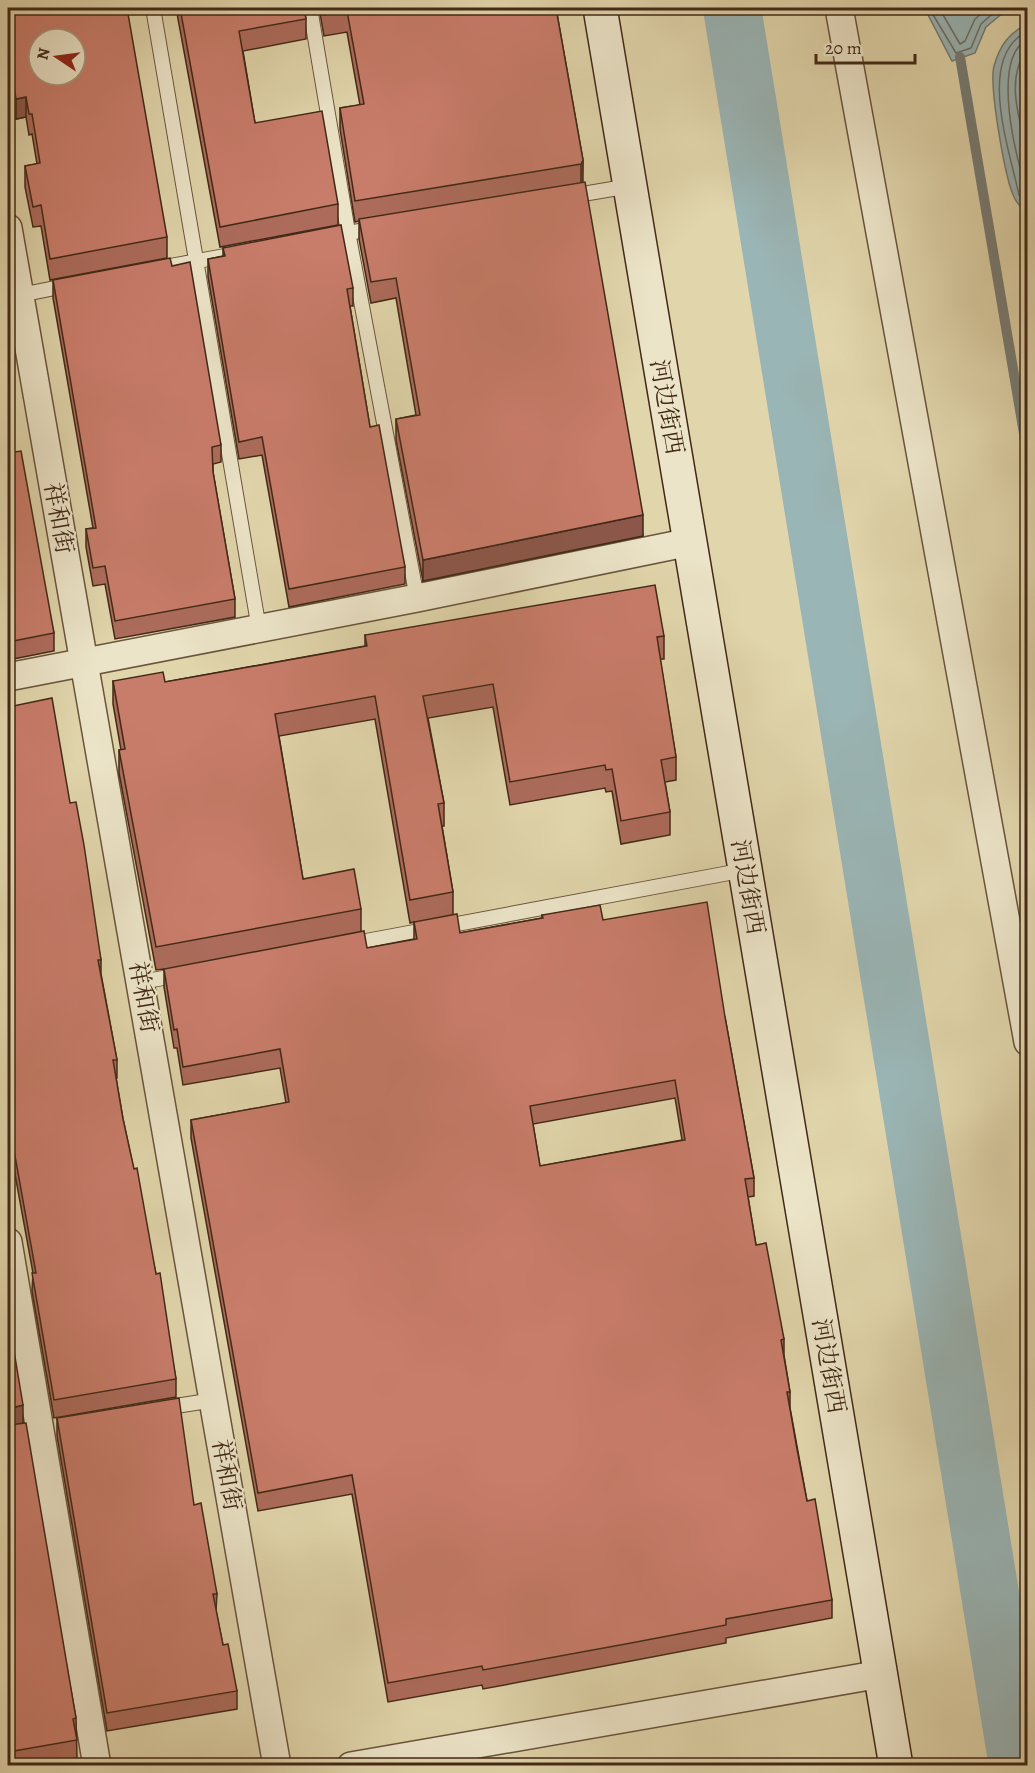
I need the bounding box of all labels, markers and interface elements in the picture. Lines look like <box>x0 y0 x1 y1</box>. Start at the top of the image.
north arrow <box>27 27 87 87</box>
scale bar <box>816 27 915 65</box>
text: 20 m <box>825 36 862 60</box>
text: N <box>31 45 55 62</box>
street label: 河边街西 <box>643 357 691 457</box>
street label: 祥和街 <box>37 480 81 556</box>
street label: 河边街西 <box>724 837 772 937</box>
street label: 祥和街 <box>122 959 166 1035</box>
street label: 河边街西 <box>805 1316 853 1416</box>
street label: 祥和街 <box>205 1437 249 1513</box>

